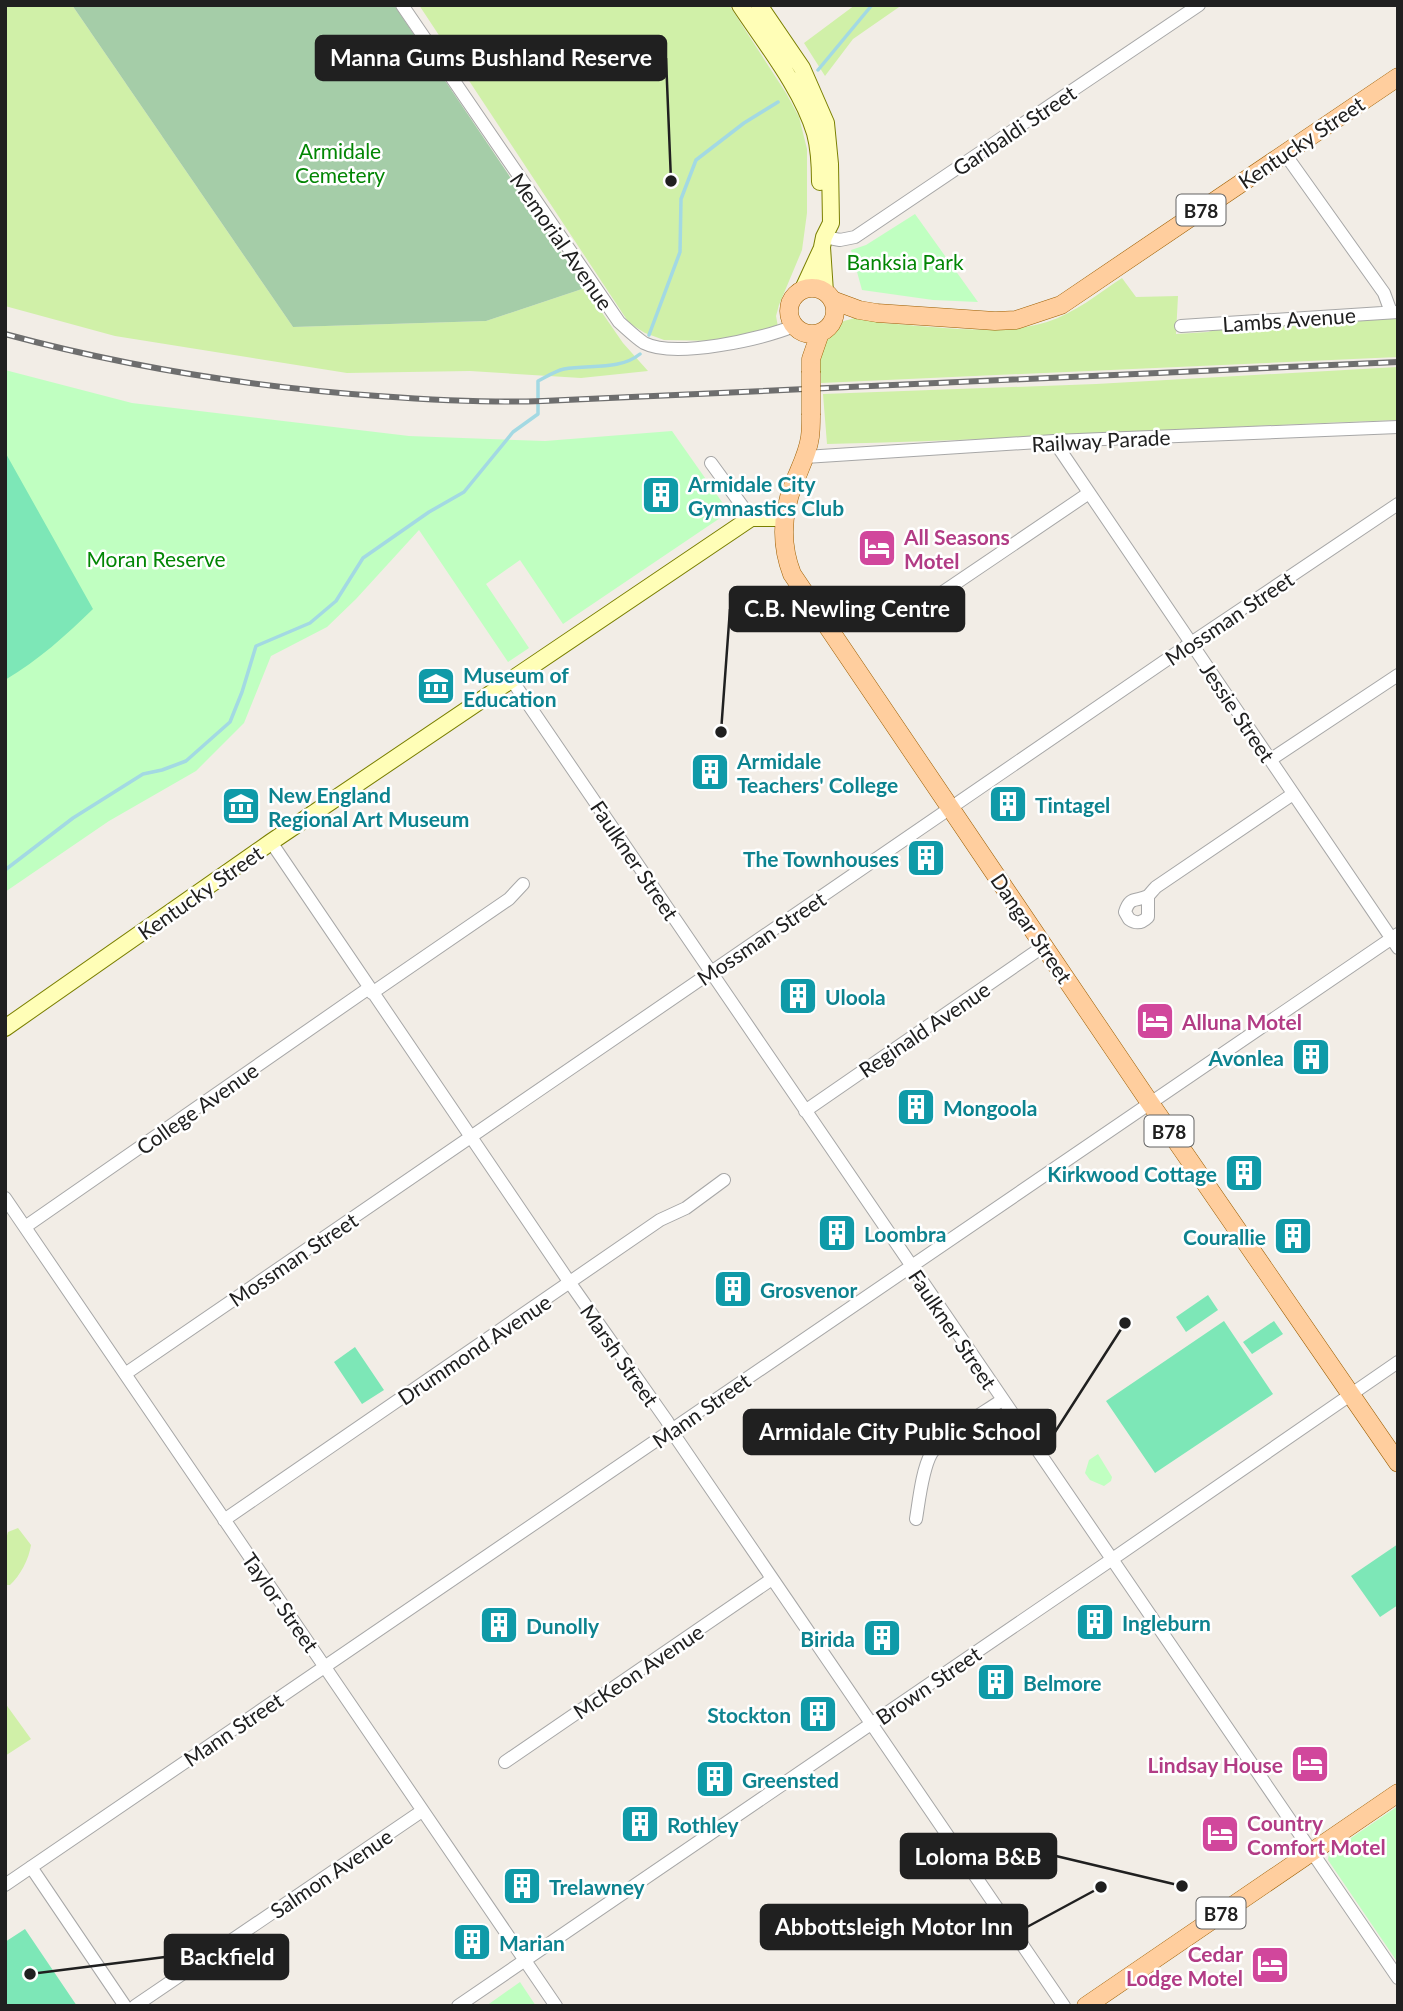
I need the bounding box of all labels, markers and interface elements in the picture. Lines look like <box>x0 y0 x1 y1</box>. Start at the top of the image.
callout: Manna Gums Bushland Reserve <box>316 36 666 80</box>
text: Manna Gums Bushland Reserve <box>330 43 652 71</box>
street label: Garibaldi Street <box>948 79 1081 180</box>
street label: Kentucky Street <box>1233 90 1369 193</box>
park label: Armidale Cemetery <box>295 138 385 187</box>
street label: Memorial Avenue <box>505 168 619 314</box>
road number: B78 <box>1176 194 1226 226</box>
park label: Banksia Park <box>846 249 964 274</box>
street label: Lambs Avenue <box>1222 302 1356 336</box>
street label: Railway Parade <box>1031 424 1171 456</box>
place label: Armidale City Gymnastics Club <box>687 471 844 520</box>
building icon: Armidale City Gymnastics Club <box>640 474 682 516</box>
place label: All Seasons Motel <box>903 524 1010 573</box>
hotel icon: All Seasons Motel <box>856 527 898 569</box>
park label: Moran Reserve <box>86 546 226 571</box>
street label: Mossman Street <box>1160 566 1298 670</box>
callout: C.B. Newling Centre <box>730 587 964 631</box>
text: C.B. Newling Centre <box>744 594 950 622</box>
street label: Jessie Street <box>1196 658 1281 767</box>
place label: Museum of Education <box>463 662 569 711</box>
museum icon: Museum of Education <box>415 665 457 707</box>
place label: Armidale Teachers' College <box>736 748 898 797</box>
building icon: Armidale Teachers' College <box>689 751 731 793</box>
place label: New England Regional Art Museum <box>268 782 469 831</box>
building icon: Tintagel <box>987 783 1029 825</box>
museum icon: New England Regional Art Museum <box>220 785 262 827</box>
place label: Tintagel <box>1035 792 1110 817</box>
street label: Faulkner Street <box>586 795 684 925</box>
building icon: The Townhouses <box>905 837 947 879</box>
street label: Kentucky Street <box>133 839 268 944</box>
place label: The Townhouses <box>743 846 899 871</box>
street label: Dangar Street <box>986 868 1078 988</box>
street label: Mossman Street <box>692 886 830 990</box>
building icon: Uloola <box>777 975 819 1017</box>
street label: Reginald Avenue <box>854 976 994 1082</box>
place label: Uloola <box>825 984 886 1009</box>
hotel icon: Alluna Motel <box>1134 1000 1176 1042</box>
place label: Alluna Motel <box>1181 1009 1302 1034</box>
building icon: Avonlea <box>1290 1036 1332 1078</box>
place label: Avonlea <box>1208 1045 1284 1070</box>
street label: College Avenue <box>131 1057 263 1159</box>
building icon: Mongoola <box>895 1086 937 1128</box>
place label: Mongoola <box>943 1095 1037 1120</box>
road number: B78 <box>1144 1116 1194 1147</box>
building icon: Kirkwood Cottage <box>1223 1152 1265 1194</box>
place label: Kirkwood Cottage <box>1047 1161 1217 1186</box>
street label: Mossman Street <box>224 1207 362 1311</box>
building icon: Loombra <box>816 1212 858 1254</box>
building icon: Courallie <box>1272 1215 1314 1257</box>
place label: Loombra <box>864 1221 946 1246</box>
place label: Courallie <box>1183 1224 1266 1249</box>
street label: Faulkner Street <box>904 1264 1002 1394</box>
building icon: Grosvenor <box>712 1268 754 1310</box>
place label: Grosvenor <box>760 1277 858 1302</box>
street label: Drummond Avenue <box>393 1289 555 1409</box>
street label: Marsh Street <box>576 1299 665 1411</box>
street label: Mann Street <box>647 1367 755 1453</box>
callout: Armidale City Public School <box>744 1410 1055 1454</box>
text: Armidale City Public School <box>758 1417 1041 1445</box>
street label: Taylor Street <box>238 1547 325 1657</box>
building icon: Ingleburn <box>1074 1601 1116 1643</box>
building icon: Dunolly <box>478 1604 520 1646</box>
place label: Ingleburn <box>1122 1610 1211 1635</box>
place label: Dunolly <box>526 1613 600 1638</box>
building icon: Birida <box>861 1617 903 1659</box>
street label: McKeon Avenue <box>568 1618 708 1724</box>
place label: Birida <box>800 1626 855 1651</box>
street label: Brown Street <box>871 1640 986 1729</box>
building icon: Belmore <box>975 1661 1017 1703</box>
place label: Belmore <box>1023 1670 1102 1695</box>
street label: Mann Street <box>179 1687 288 1771</box>
building icon: Stockton <box>797 1693 839 1735</box>
place label: Stockton <box>707 1702 791 1727</box>
hotel icon: Lindsay House <box>1289 1743 1331 1785</box>
place label: Lindsay House <box>1148 1752 1283 1777</box>
building icon: Greensted <box>694 1758 736 1800</box>
place label: Greensted <box>742 1767 839 1792</box>
building icon: Rothley <box>619 1803 661 1845</box>
place label: Country Comfort Motel <box>1247 1810 1386 1859</box>
place label: Rothley <box>667 1812 739 1837</box>
hotel icon: Country Comfort Motel <box>1199 1813 1241 1855</box>
street label: Salmon Avenue <box>265 1823 397 1923</box>
callout: Loloma B&B <box>901 1834 1056 1878</box>
text: Loloma B&B <box>915 1842 1041 1870</box>
building icon: Trelawney <box>501 1865 543 1907</box>
place label: Trelawney <box>549 1874 646 1899</box>
road number: B78 <box>1196 1898 1246 1928</box>
callout: Abbottsleigh Motor Inn <box>761 1905 1027 1949</box>
text: Abbottsleigh Motor Inn <box>774 1912 1013 1940</box>
building icon: Marian <box>451 1921 493 1963</box>
place label: Marian <box>499 1930 565 1955</box>
callout: Backfield <box>165 1935 288 1979</box>
place label: Cedar Lodge Motel <box>1126 1941 1243 1990</box>
text: Backfield <box>180 1942 274 1970</box>
hotel icon: Cedar Lodge Motel <box>1249 1944 1291 1986</box>

